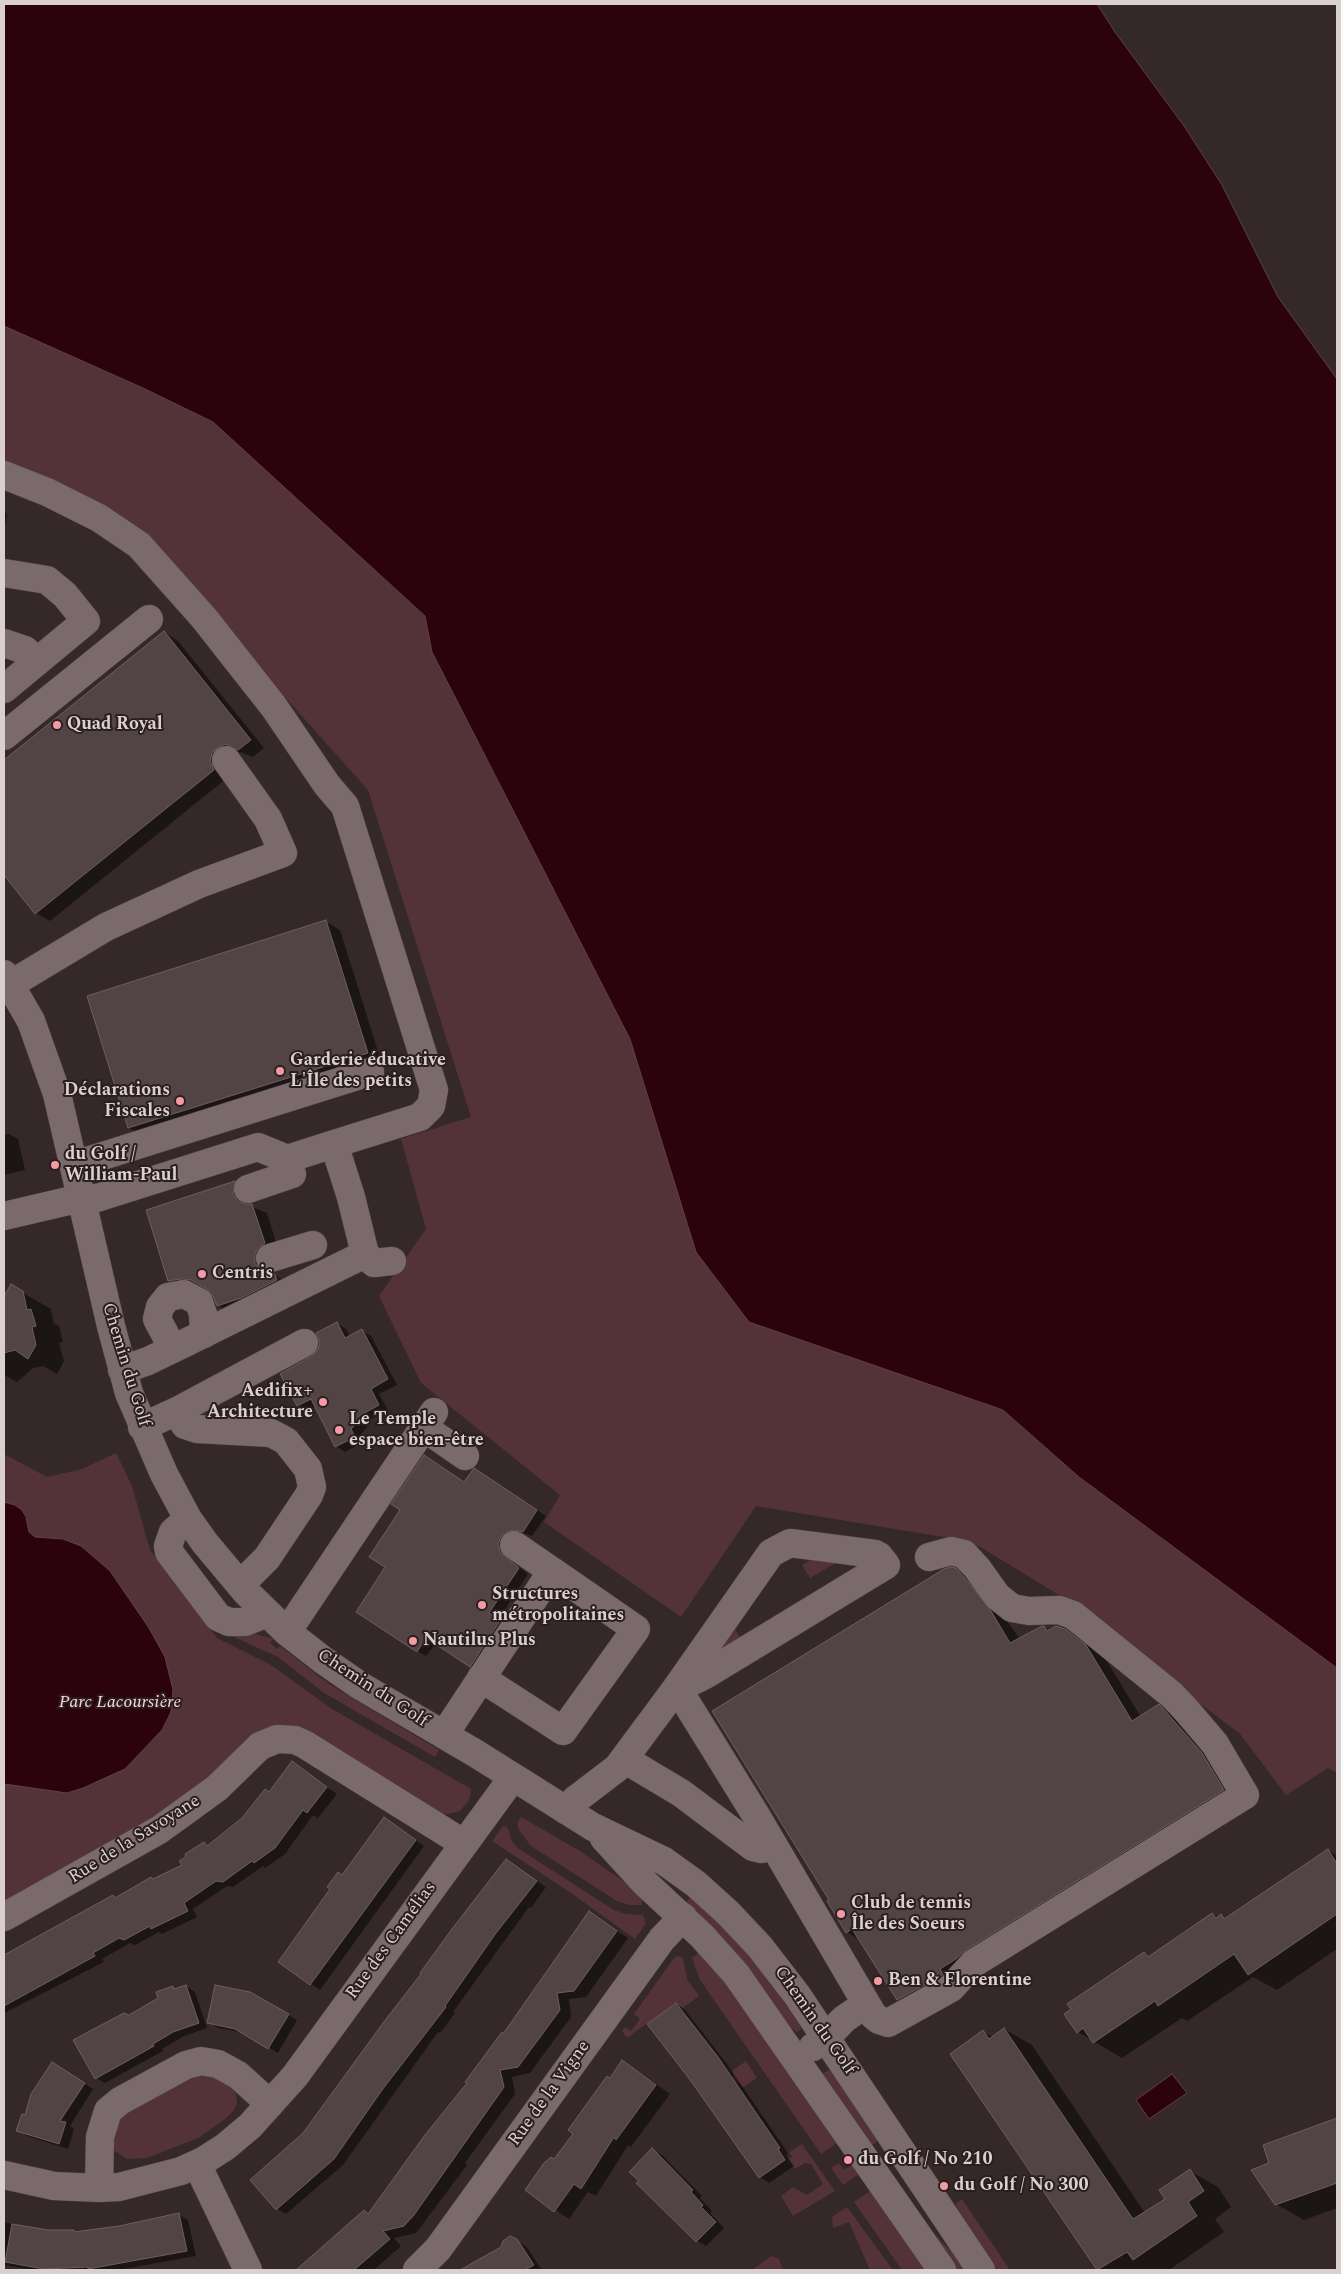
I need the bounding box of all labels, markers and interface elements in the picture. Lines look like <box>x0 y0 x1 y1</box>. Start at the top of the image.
place label: Quad Royal <box>67 714 163 736</box>
marker: Quad Royal <box>51 719 63 731</box>
place label: Garderie éducative L'Île des petits <box>290 1050 446 1092</box>
marker: Garderie éducative L'Île des petits <box>274 1065 286 1077</box>
place label: Déclarations Fiscales <box>64 1080 170 1122</box>
marker: Déclarations Fiscales <box>174 1095 186 1107</box>
place label: du Golf / William-Paul <box>65 1144 177 1186</box>
marker: du Golf / William-Paul <box>49 1159 61 1171</box>
place label: Centris <box>212 1263 273 1285</box>
marker: Centris <box>196 1268 208 1280</box>
street label: Chemin du Golf <box>96 1301 154 1429</box>
place label: Aedifix+ Architecture <box>207 1381 313 1424</box>
marker: Aedifix+ Architecture <box>317 1396 329 1408</box>
place label: Le Temple espace bien-être <box>349 1409 484 1452</box>
marker: Le Temple espace bien-être <box>333 1424 345 1436</box>
place label: Structures métropolitaines <box>492 1584 624 1626</box>
marker: Structures métropolitaines <box>476 1599 488 1611</box>
place label: Nautilus Plus <box>423 1630 536 1652</box>
marker: Nautilus Plus <box>407 1635 419 1647</box>
street label: Chemin du Golf <box>312 1645 432 1733</box>
park label: Parc Lacoursière <box>59 1692 181 1714</box>
street label: Rue de la Savoyane <box>65 1791 205 1889</box>
street label: Rue des Camélias <box>342 1878 442 2004</box>
place label: Club de tennis Île des Soeurs <box>851 1893 971 1936</box>
marker: Club de tennis Île des Soeurs <box>835 1908 847 1920</box>
street label: Chemin du Golf <box>768 1962 860 2080</box>
place label: Ben & Florentine <box>888 1970 1031 1992</box>
marker: Ben & Florentine <box>872 1975 884 1987</box>
street label: Rue de la Vigne <box>505 2037 595 2151</box>
place label: du Golf / No 210 <box>858 2149 993 2171</box>
marker: du Golf / No 210 <box>842 2154 854 2166</box>
place label: du Golf / No 300 <box>954 2175 1089 2197</box>
marker: du Golf / No 300 <box>938 2180 950 2192</box>

